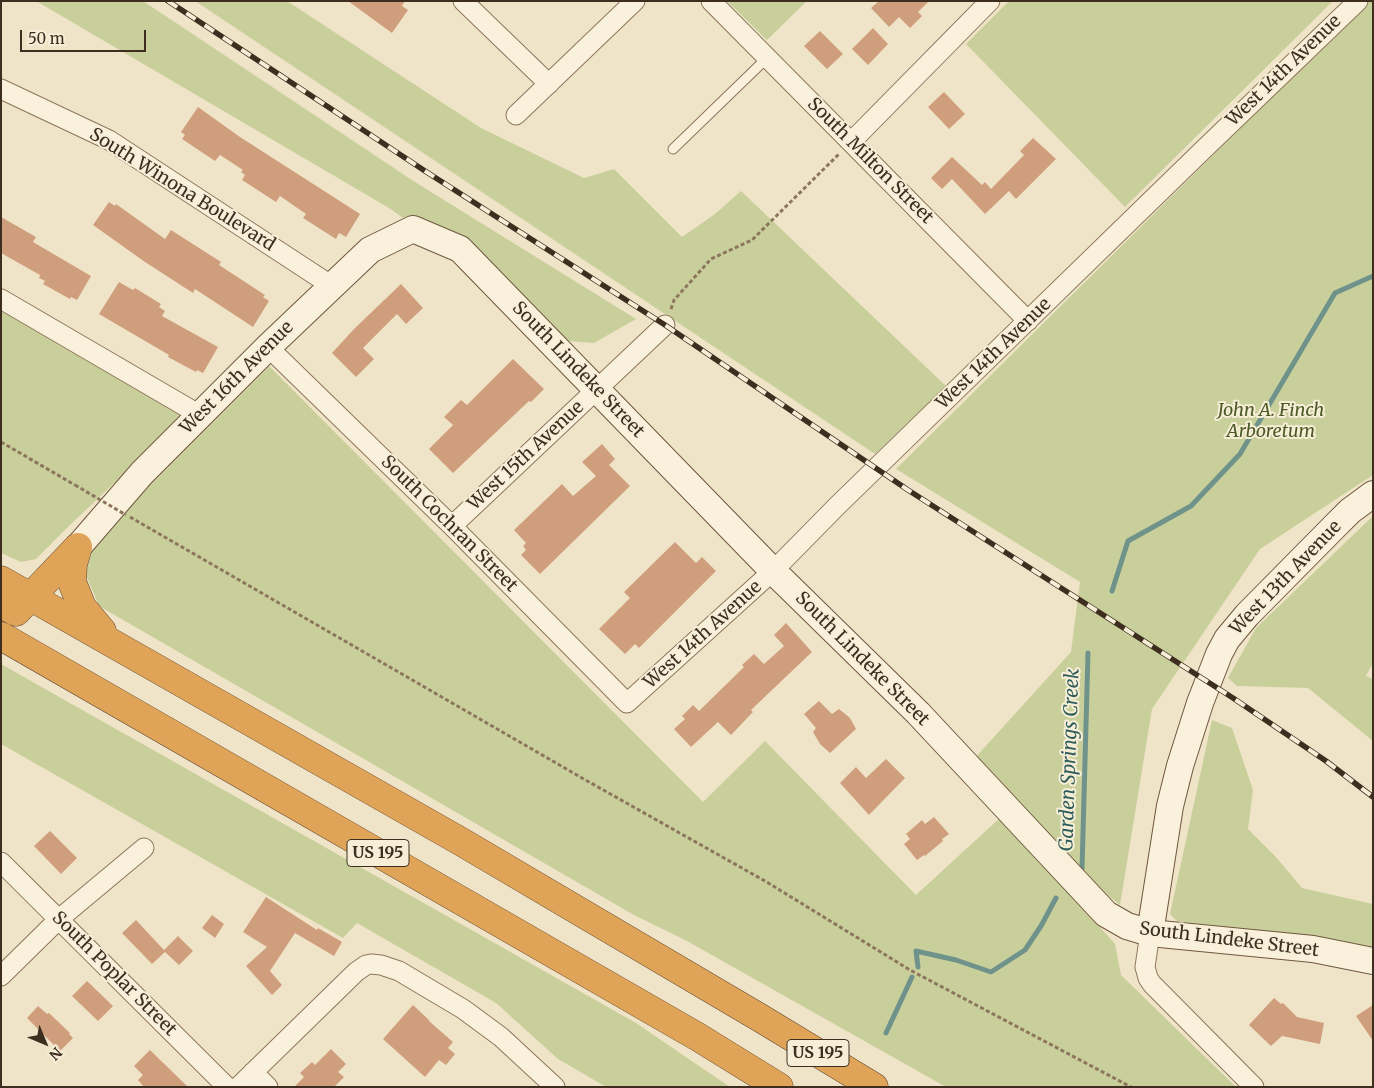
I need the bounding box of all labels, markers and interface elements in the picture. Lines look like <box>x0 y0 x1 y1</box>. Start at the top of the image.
street label: West 14th Avenue <box>1222 11 1346 131</box>
scale bar <box>22 20 149 52</box>
text: 50 m <box>28 29 65 48</box>
street label: South Milton Street <box>802 93 938 229</box>
street label: South Winona Boulevard <box>85 124 279 256</box>
street label: West 14th Avenue <box>932 294 1056 414</box>
street label: South Lindeke Street <box>507 297 649 443</box>
street label: West 16th Avenue <box>176 317 298 439</box>
street label: West 15th Avenue <box>464 397 588 515</box>
park label: John A. Finch Arboretum <box>1218 400 1324 442</box>
street label: South Cochran Street <box>376 451 522 597</box>
street label: West 13th Avenue <box>1226 516 1346 640</box>
street label: West 14th Avenue <box>640 576 766 694</box>
street label: South Lindeke Street <box>790 587 934 731</box>
water label: Garden Springs Creek <box>1055 668 1085 852</box>
road number: US 195 <box>347 840 409 866</box>
street label: South Poplar Street <box>47 907 181 1041</box>
street label: South Lindeke Street <box>1138 918 1320 962</box>
north arrow <box>20 1018 70 1068</box>
road number: US 195 <box>787 1040 849 1066</box>
text: N <box>45 1043 66 1064</box>

